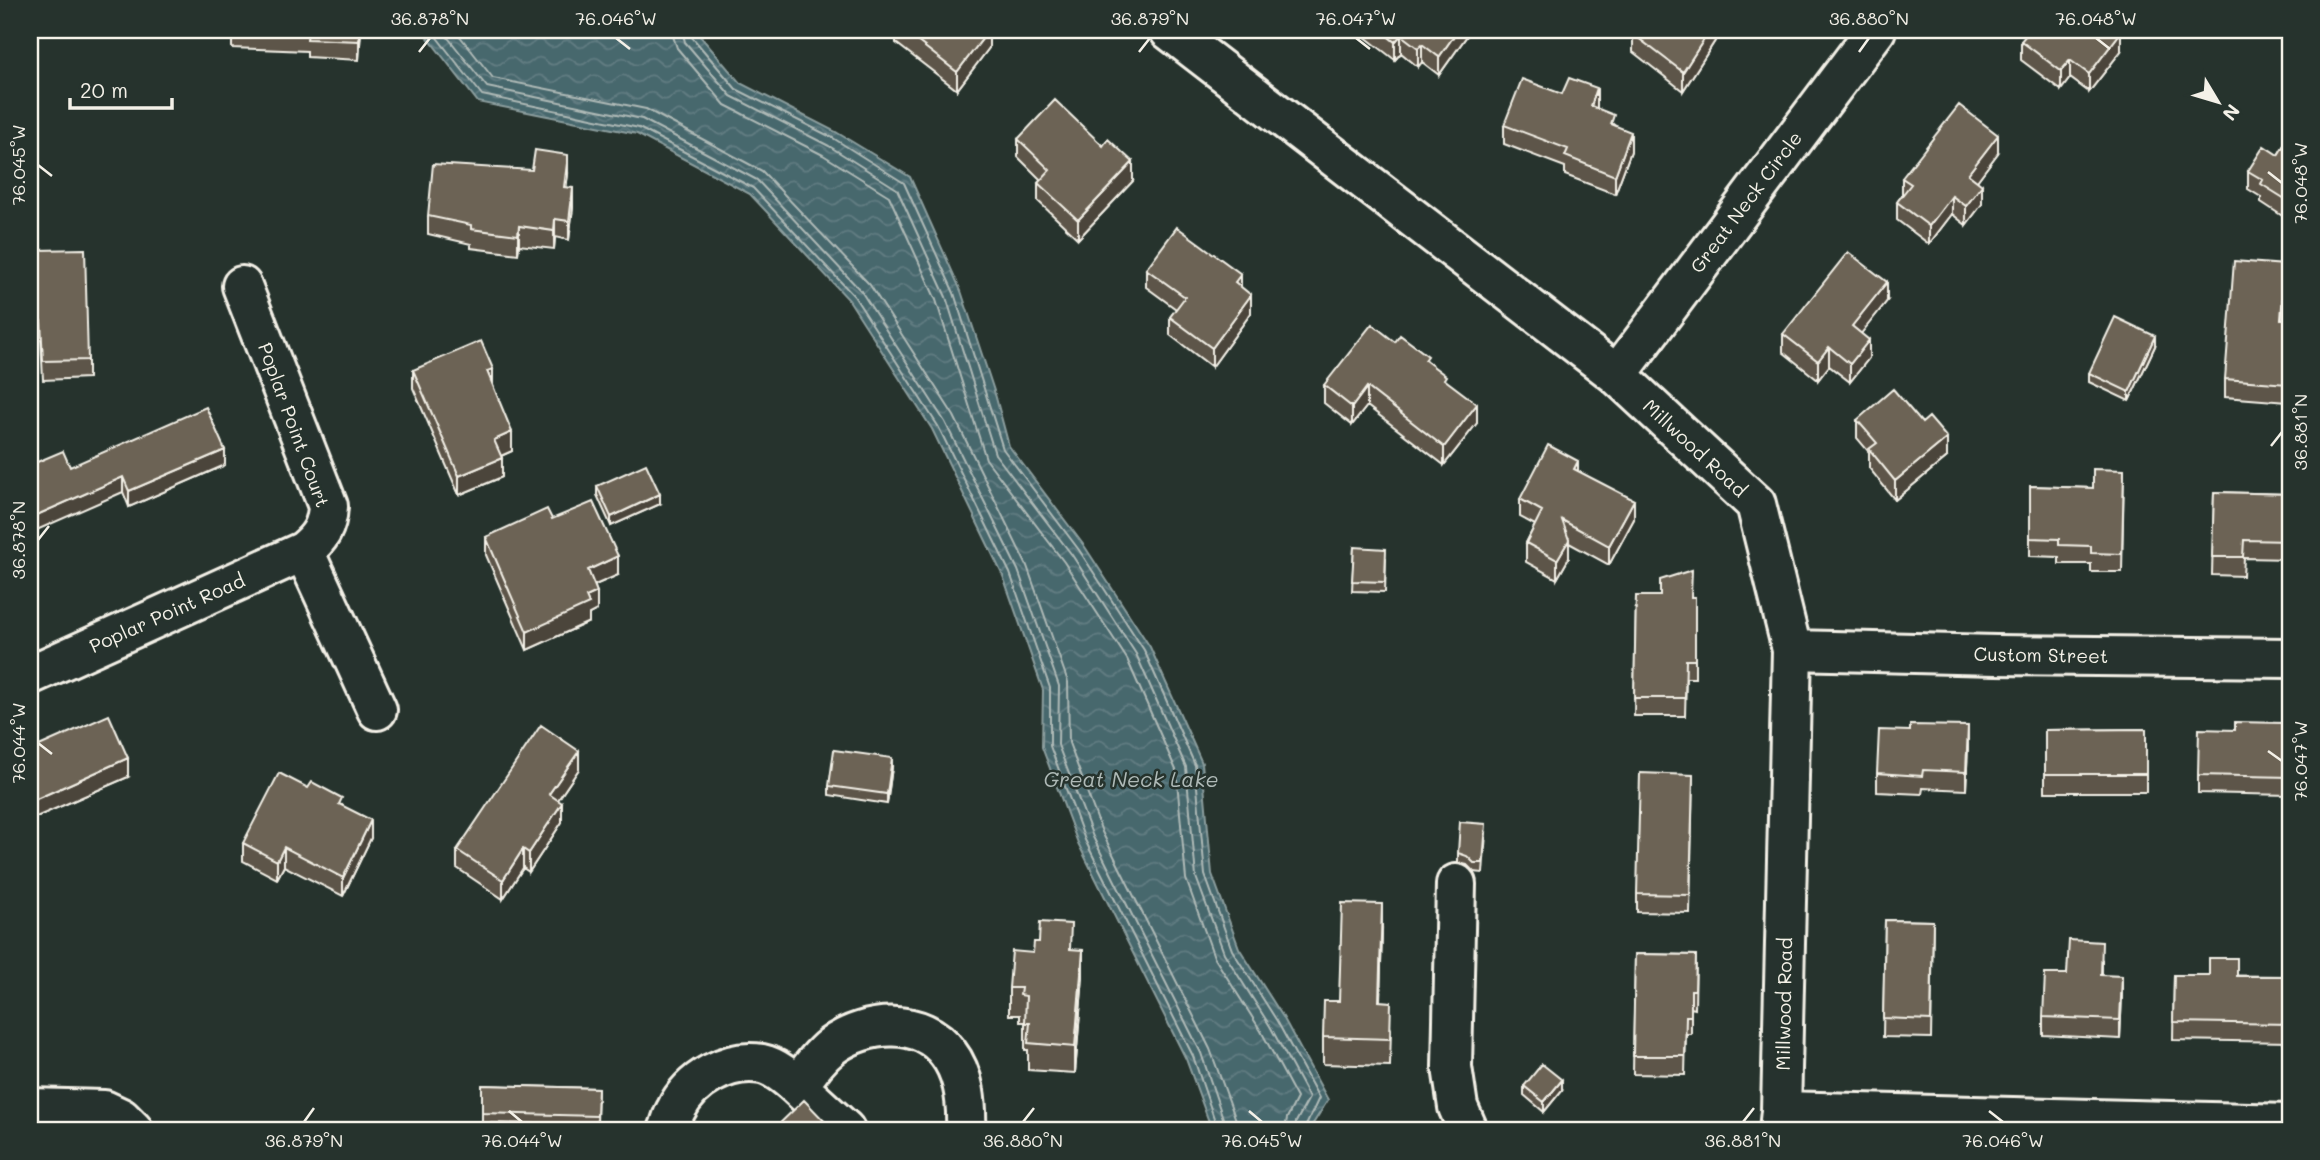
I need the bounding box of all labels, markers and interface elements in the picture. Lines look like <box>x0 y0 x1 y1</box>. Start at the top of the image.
text: 36.878°N <box>391 6 469 30</box>
text: 76.046°W <box>575 6 657 30</box>
text: 36.879°N <box>1111 6 1189 30</box>
text: 76.047°W <box>1316 6 1396 30</box>
text: 36.880°N <box>1829 6 1909 30</box>
text: 76.048°W <box>2055 6 2137 30</box>
scale bar <box>70 66 172 110</box>
north arrow <box>2184 66 2254 136</box>
text: 20 m <box>80 76 128 103</box>
text: N <box>2218 99 2246 126</box>
text: 76.045°W <box>6 124 30 206</box>
street label: Great Neck Circle <box>1684 126 1807 278</box>
text: 76.048°W <box>2288 142 2312 224</box>
street label: Poplar Point Court <box>253 339 336 511</box>
street label: Millwood Road <box>1638 393 1753 502</box>
text: 36.881°N <box>2288 394 2312 470</box>
text: 36.878°N <box>6 501 30 579</box>
street label: Poplar Point Road <box>85 567 249 658</box>
street label: Custom Street <box>1974 641 2108 668</box>
text: 76.044°W <box>6 702 30 784</box>
text: 76.047°W <box>2288 721 2312 801</box>
water label: Great Neck Lake <box>1043 765 1219 792</box>
street label: Millwood Road <box>1770 937 1797 1071</box>
text: 36.879°N <box>265 1128 343 1152</box>
text: 76.044°W <box>481 1128 563 1152</box>
text: 36.880°N <box>983 1128 1063 1152</box>
text: 76.045°W <box>1221 1128 1303 1152</box>
text: 36.881°N <box>1705 1128 1781 1152</box>
text: 76.046°W <box>1962 1128 2044 1152</box>

